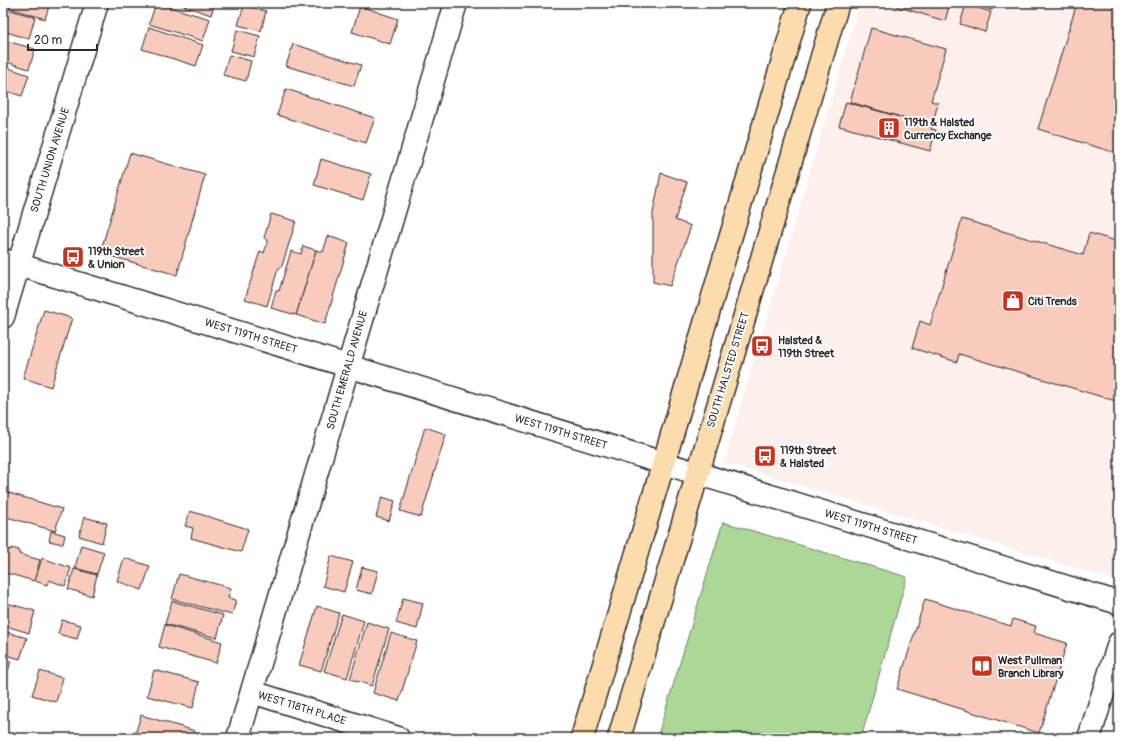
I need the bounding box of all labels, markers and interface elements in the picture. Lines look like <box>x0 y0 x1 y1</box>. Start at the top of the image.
scale bar <box>28 26 97 52</box>
text: 20 m <box>34 33 63 48</box>
street label: SOUTH UNION AVENUE <box>28 106 72 214</box>
building icon: 119th & Halsted Currency Exchange <box>876 115 902 141</box>
place label: 119th & Halsted Currency Exchange <box>904 116 992 142</box>
bus stop icon: 119th Street & Union <box>60 244 86 270</box>
place label: 119th Street & Union <box>88 245 145 271</box>
shop icon: Citi Trends <box>1000 288 1026 314</box>
place label: Citi Trends <box>1028 295 1077 308</box>
street label: SOUTH EMERALD AVENUE <box>324 309 370 431</box>
street label: SOUTH HALSTED STREET <box>704 311 752 429</box>
street label: WEST 119TH STREET <box>203 316 299 356</box>
bus stop icon: Halsted & 119th Street <box>749 333 775 359</box>
place label: Halsted & 119th Street <box>778 334 835 360</box>
street label: WEST 119TH STREET <box>513 412 609 452</box>
bus stop icon: 119th Street & Halsted <box>752 443 778 469</box>
place label: 119th Street & Halsted <box>780 444 837 470</box>
street label: WEST 119TH STREET <box>823 507 919 547</box>
library icon: West Pullman Branch Library <box>969 653 995 679</box>
place label: West Pullman Branch Library <box>998 654 1064 680</box>
street label: WEST 118TH PLACE <box>256 688 348 728</box>

